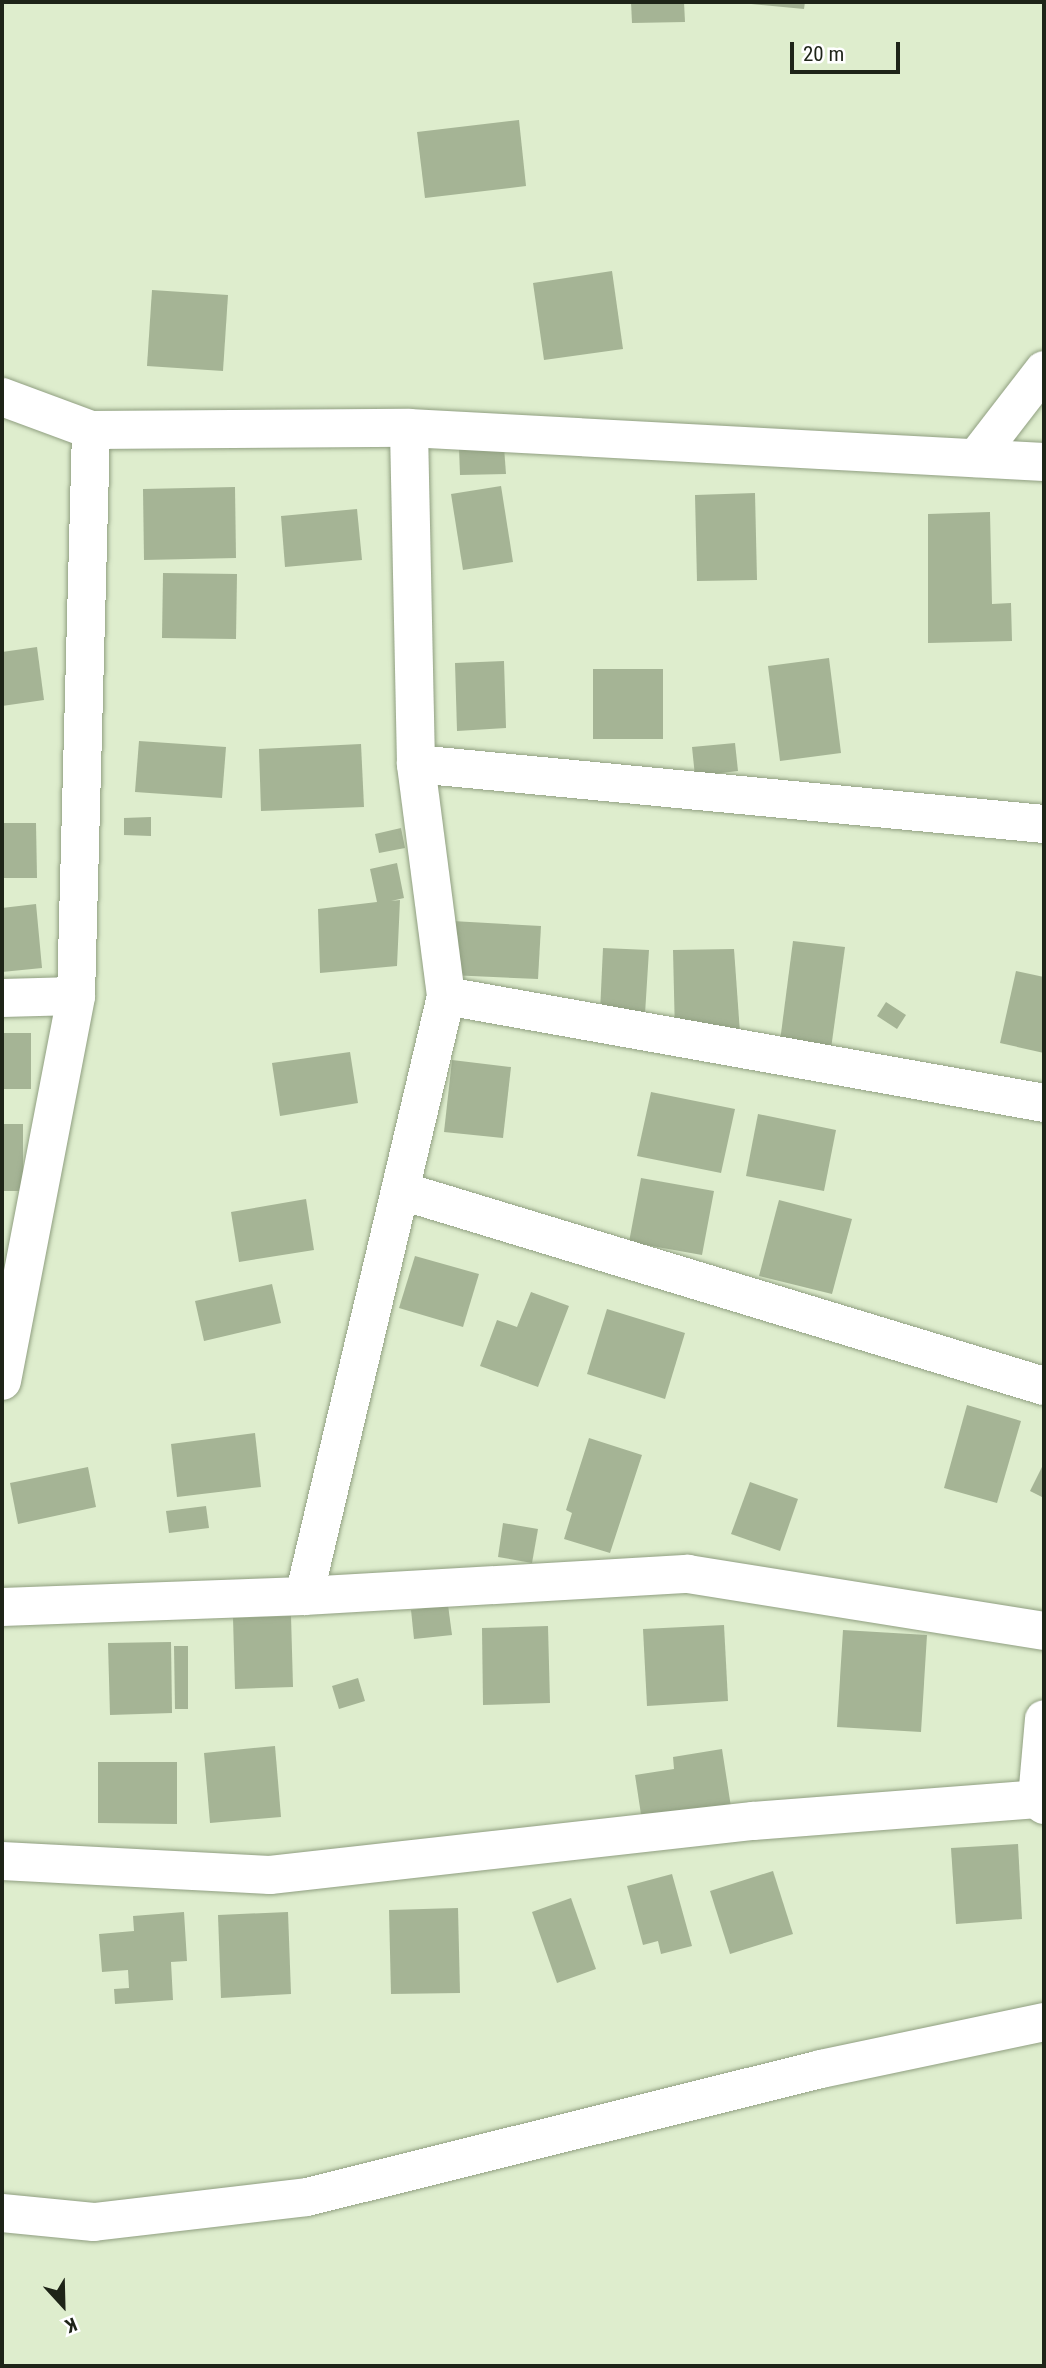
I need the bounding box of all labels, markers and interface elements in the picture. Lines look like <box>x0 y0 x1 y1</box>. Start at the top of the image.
scale bar <box>794 28 904 72</box>
text: 20 m <box>803 42 844 66</box>
north arrow <box>28 2270 98 2340</box>
text: K <box>62 2312 80 2338</box>

